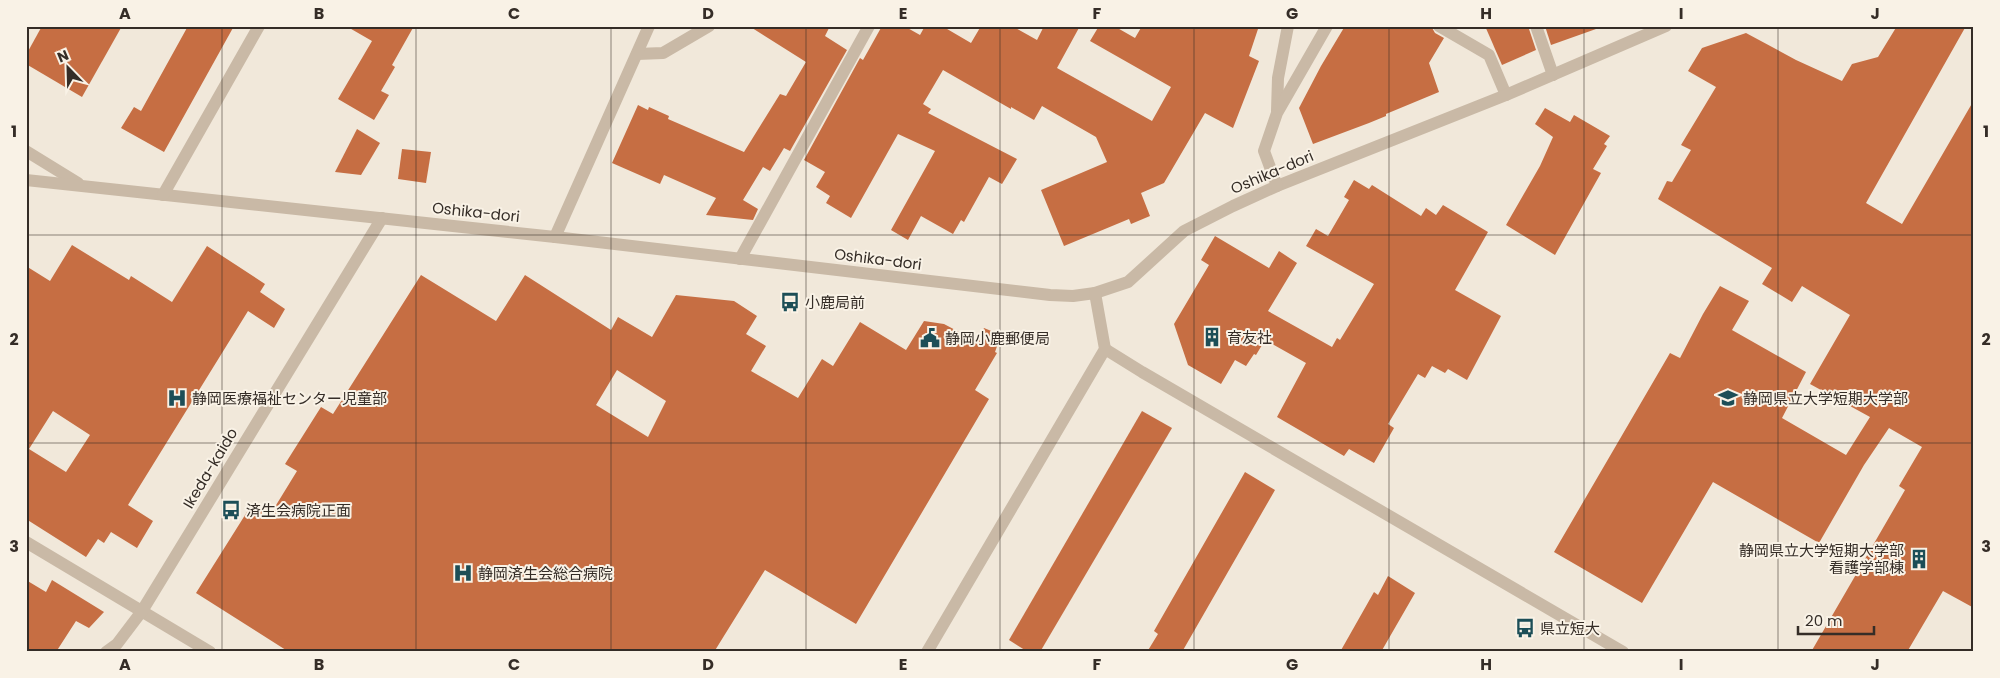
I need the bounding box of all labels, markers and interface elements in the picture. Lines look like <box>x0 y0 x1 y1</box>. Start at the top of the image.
text: A <box>119 2 131 25</box>
text: B <box>314 2 324 25</box>
text: C <box>508 2 520 25</box>
text: D <box>702 2 714 25</box>
text: E <box>899 2 907 25</box>
text: F <box>1093 2 1102 25</box>
text: G <box>1286 2 1298 25</box>
text: H <box>1480 2 1492 25</box>
text: I <box>1679 2 1683 25</box>
text: J <box>1870 2 1880 25</box>
north arrow <box>42 42 92 92</box>
text: N <box>54 45 72 67</box>
text: 1 <box>11 120 17 143</box>
text: 1 <box>1983 120 1989 143</box>
street label: Oshika-dori <box>1227 145 1317 199</box>
street label: Oshika-dori <box>431 197 521 227</box>
street label: Oshika-dori <box>833 243 923 275</box>
bus stop icon: 小鹿局前 <box>779 291 801 313</box>
place label: 小鹿局前 <box>805 292 865 313</box>
building icon: 育友社 <box>1201 326 1223 348</box>
public building icon: 静岡小鹿郵便局 <box>919 327 941 349</box>
place label: 育友社 <box>1227 327 1272 348</box>
text: 2 <box>9 328 19 351</box>
place label: 静岡小鹿郵便局 <box>945 328 1050 349</box>
text: 2 <box>1981 328 1991 351</box>
hospital icon: 静岡医療福祉センター児童部 <box>166 387 188 409</box>
school or university icon: 静岡県立大学短期大学部 <box>1717 387 1739 409</box>
place label: 静岡医療福祉センター児童部 <box>192 388 387 409</box>
place label: 静岡県立大学短期大学部 <box>1743 388 1908 409</box>
street label: Ikeda-kaido <box>178 424 242 512</box>
bus stop icon: 済生会病院正面 <box>220 499 242 521</box>
place label: 済生会病院正面 <box>246 500 351 521</box>
text: 3 <box>9 535 19 558</box>
text: 3 <box>1981 535 1991 558</box>
place label: 静岡県立大学短期大学部 看護学部棟 <box>1739 540 1904 578</box>
building icon: 静岡県立大学短期大学部 看護学部棟 <box>1908 548 1930 570</box>
hospital icon: 静岡済生会総合病院 <box>452 562 474 584</box>
place label: 静岡済生会総合病院 <box>478 563 613 584</box>
scale bar <box>1798 603 1874 635</box>
text: 20 m <box>1805 610 1843 631</box>
bus stop icon: 県立短大 <box>1514 617 1536 639</box>
place label: 県立短大 <box>1540 618 1600 639</box>
text: A <box>119 653 131 676</box>
text: B <box>314 653 324 676</box>
text: C <box>508 653 520 676</box>
text: D <box>702 653 714 676</box>
text: E <box>899 653 907 676</box>
text: F <box>1093 653 1102 676</box>
text: G <box>1286 653 1298 676</box>
text: H <box>1480 653 1492 676</box>
text: I <box>1679 653 1683 676</box>
text: J <box>1870 653 1880 676</box>

